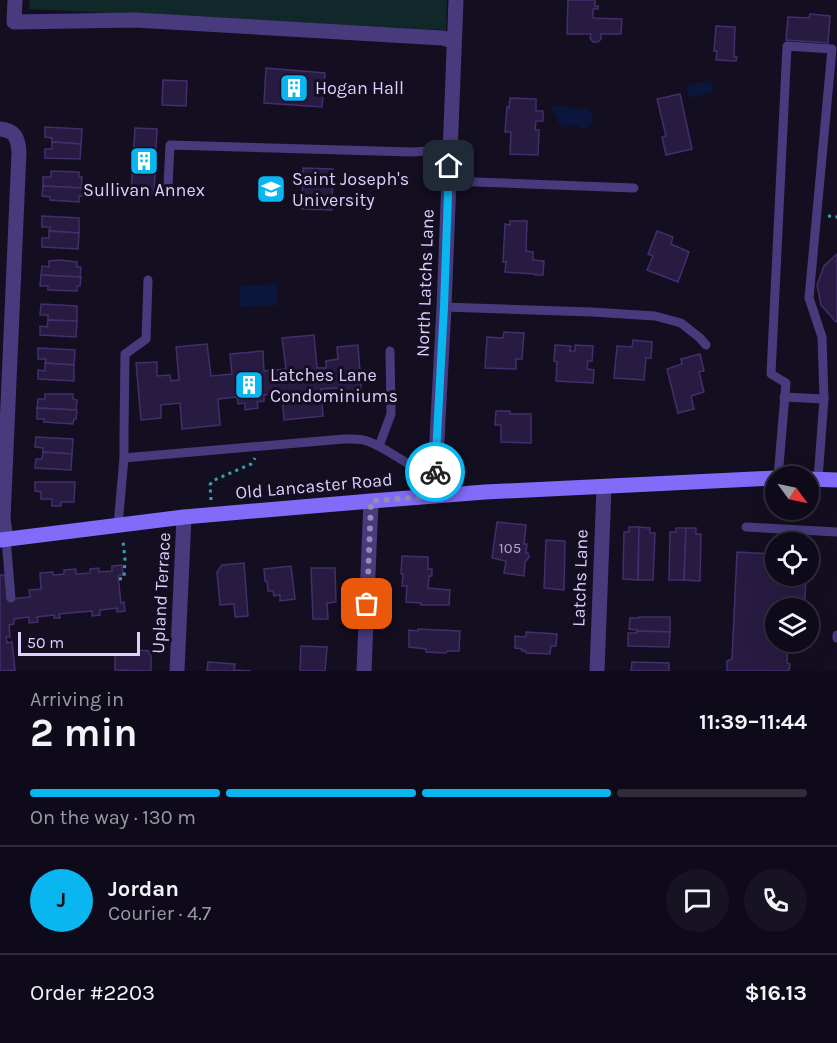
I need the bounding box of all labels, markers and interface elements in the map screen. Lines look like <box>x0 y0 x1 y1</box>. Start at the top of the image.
building icon: Hogan Hall <box>278 72 310 104</box>
place label: Hogan Hall <box>315 77 404 99</box>
pin <box>423 140 474 191</box>
building icon: Sullivan Annex <box>128 145 160 177</box>
icon: home <box>432 149 465 182</box>
place label: Saint Joseph's University <box>292 168 409 211</box>
school or university icon: Saint Joseph's University <box>255 173 287 205</box>
place label: Sullivan Annex <box>83 179 205 201</box>
street label: North Latchs Lane <box>411 209 439 357</box>
place label: Latches Lane Condominiums <box>270 364 398 407</box>
building icon: Latches Lane Condominiums <box>233 369 265 401</box>
courier <box>405 442 465 502</box>
icon: bike <box>419 456 452 489</box>
north arrow <box>765 466 819 520</box>
map controls <box>765 466 819 652</box>
street label: Old Lancaster Road <box>234 468 394 504</box>
street label: Latchs Lane <box>567 529 593 627</box>
street label: Upland Terrace <box>147 532 175 654</box>
button: locate <box>765 532 819 586</box>
house number: 105 <box>499 539 521 557</box>
pin <box>341 578 392 629</box>
icon: bag <box>350 587 383 620</box>
button: layers <box>765 598 819 652</box>
scale bar <box>18 629 140 656</box>
text: 50 m <box>27 633 64 652</box>
text: Arriving in <box>30 688 124 711</box>
text: 11:39–11:44 <box>699 709 807 735</box>
text: 2 min <box>30 710 138 756</box>
text: On the way · 130 m <box>30 806 196 829</box>
button: chat <box>666 869 729 932</box>
button: phone <box>744 869 807 932</box>
text: Jordan <box>108 876 179 902</box>
text: J <box>57 887 66 913</box>
text: Courier · 4.7 <box>108 902 211 925</box>
text: Order #2203 <box>30 980 155 1006</box>
text: $16.13 <box>744 980 807 1006</box>

